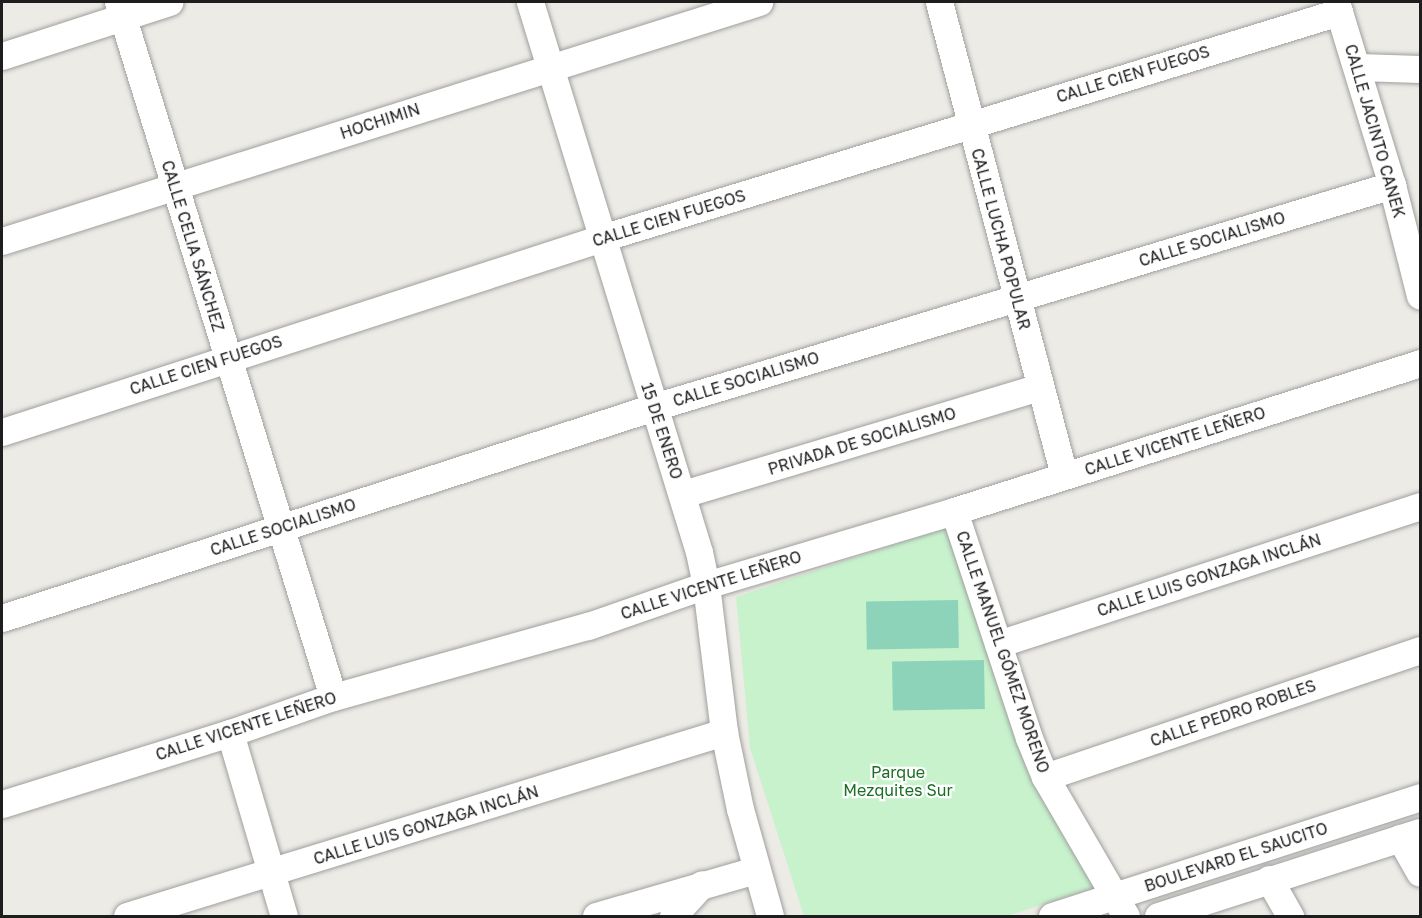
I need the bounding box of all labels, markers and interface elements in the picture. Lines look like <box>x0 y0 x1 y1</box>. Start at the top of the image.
street label: CALLE CIEN FUEGOS <box>1054 42 1212 106</box>
street label: CALLE JACINTO CANEK <box>1341 42 1409 220</box>
street label: HOCHIMIN <box>338 99 422 143</box>
street label: CALLE LUCHA POPULAR <box>968 146 1034 332</box>
street label: CALLE CELIA SÁNCHEZ <box>158 158 228 334</box>
street label: CALLE CIEN FUEGOS <box>590 186 748 250</box>
street label: CALLE SOCIALISMO <box>1137 208 1287 270</box>
street label: CALLE CIEN FUEGOS <box>127 331 285 399</box>
street label: CALLE SOCIALISMO <box>671 348 821 410</box>
street label: 15 DE ENERO <box>637 380 687 482</box>
street label: PRIVADA DE SOCIALISMO <box>766 403 958 479</box>
street label: CALLE VICENTE LEÑERO <box>1082 403 1268 479</box>
street label: CALLE SOCIALISMO <box>208 494 358 560</box>
street label: CALLE MANUEL GÓMEZ MORENO <box>952 528 1054 776</box>
street label: CALLE LUIS GONZAGA INCLÁN <box>1095 530 1323 620</box>
street label: CALLE VICENTE LEÑERO <box>618 547 804 623</box>
street label: CALLE PEDRO ROBLES <box>1148 676 1318 750</box>
street label: CALLE VICENTE LEÑERO <box>153 688 339 764</box>
park label: Parque Mezquites Sur <box>843 762 953 800</box>
street label: CALLE LUIS GONZAGA INCLÁN <box>311 782 541 868</box>
street label: BOULEVARD EL SAUCITO <box>1142 818 1330 896</box>

